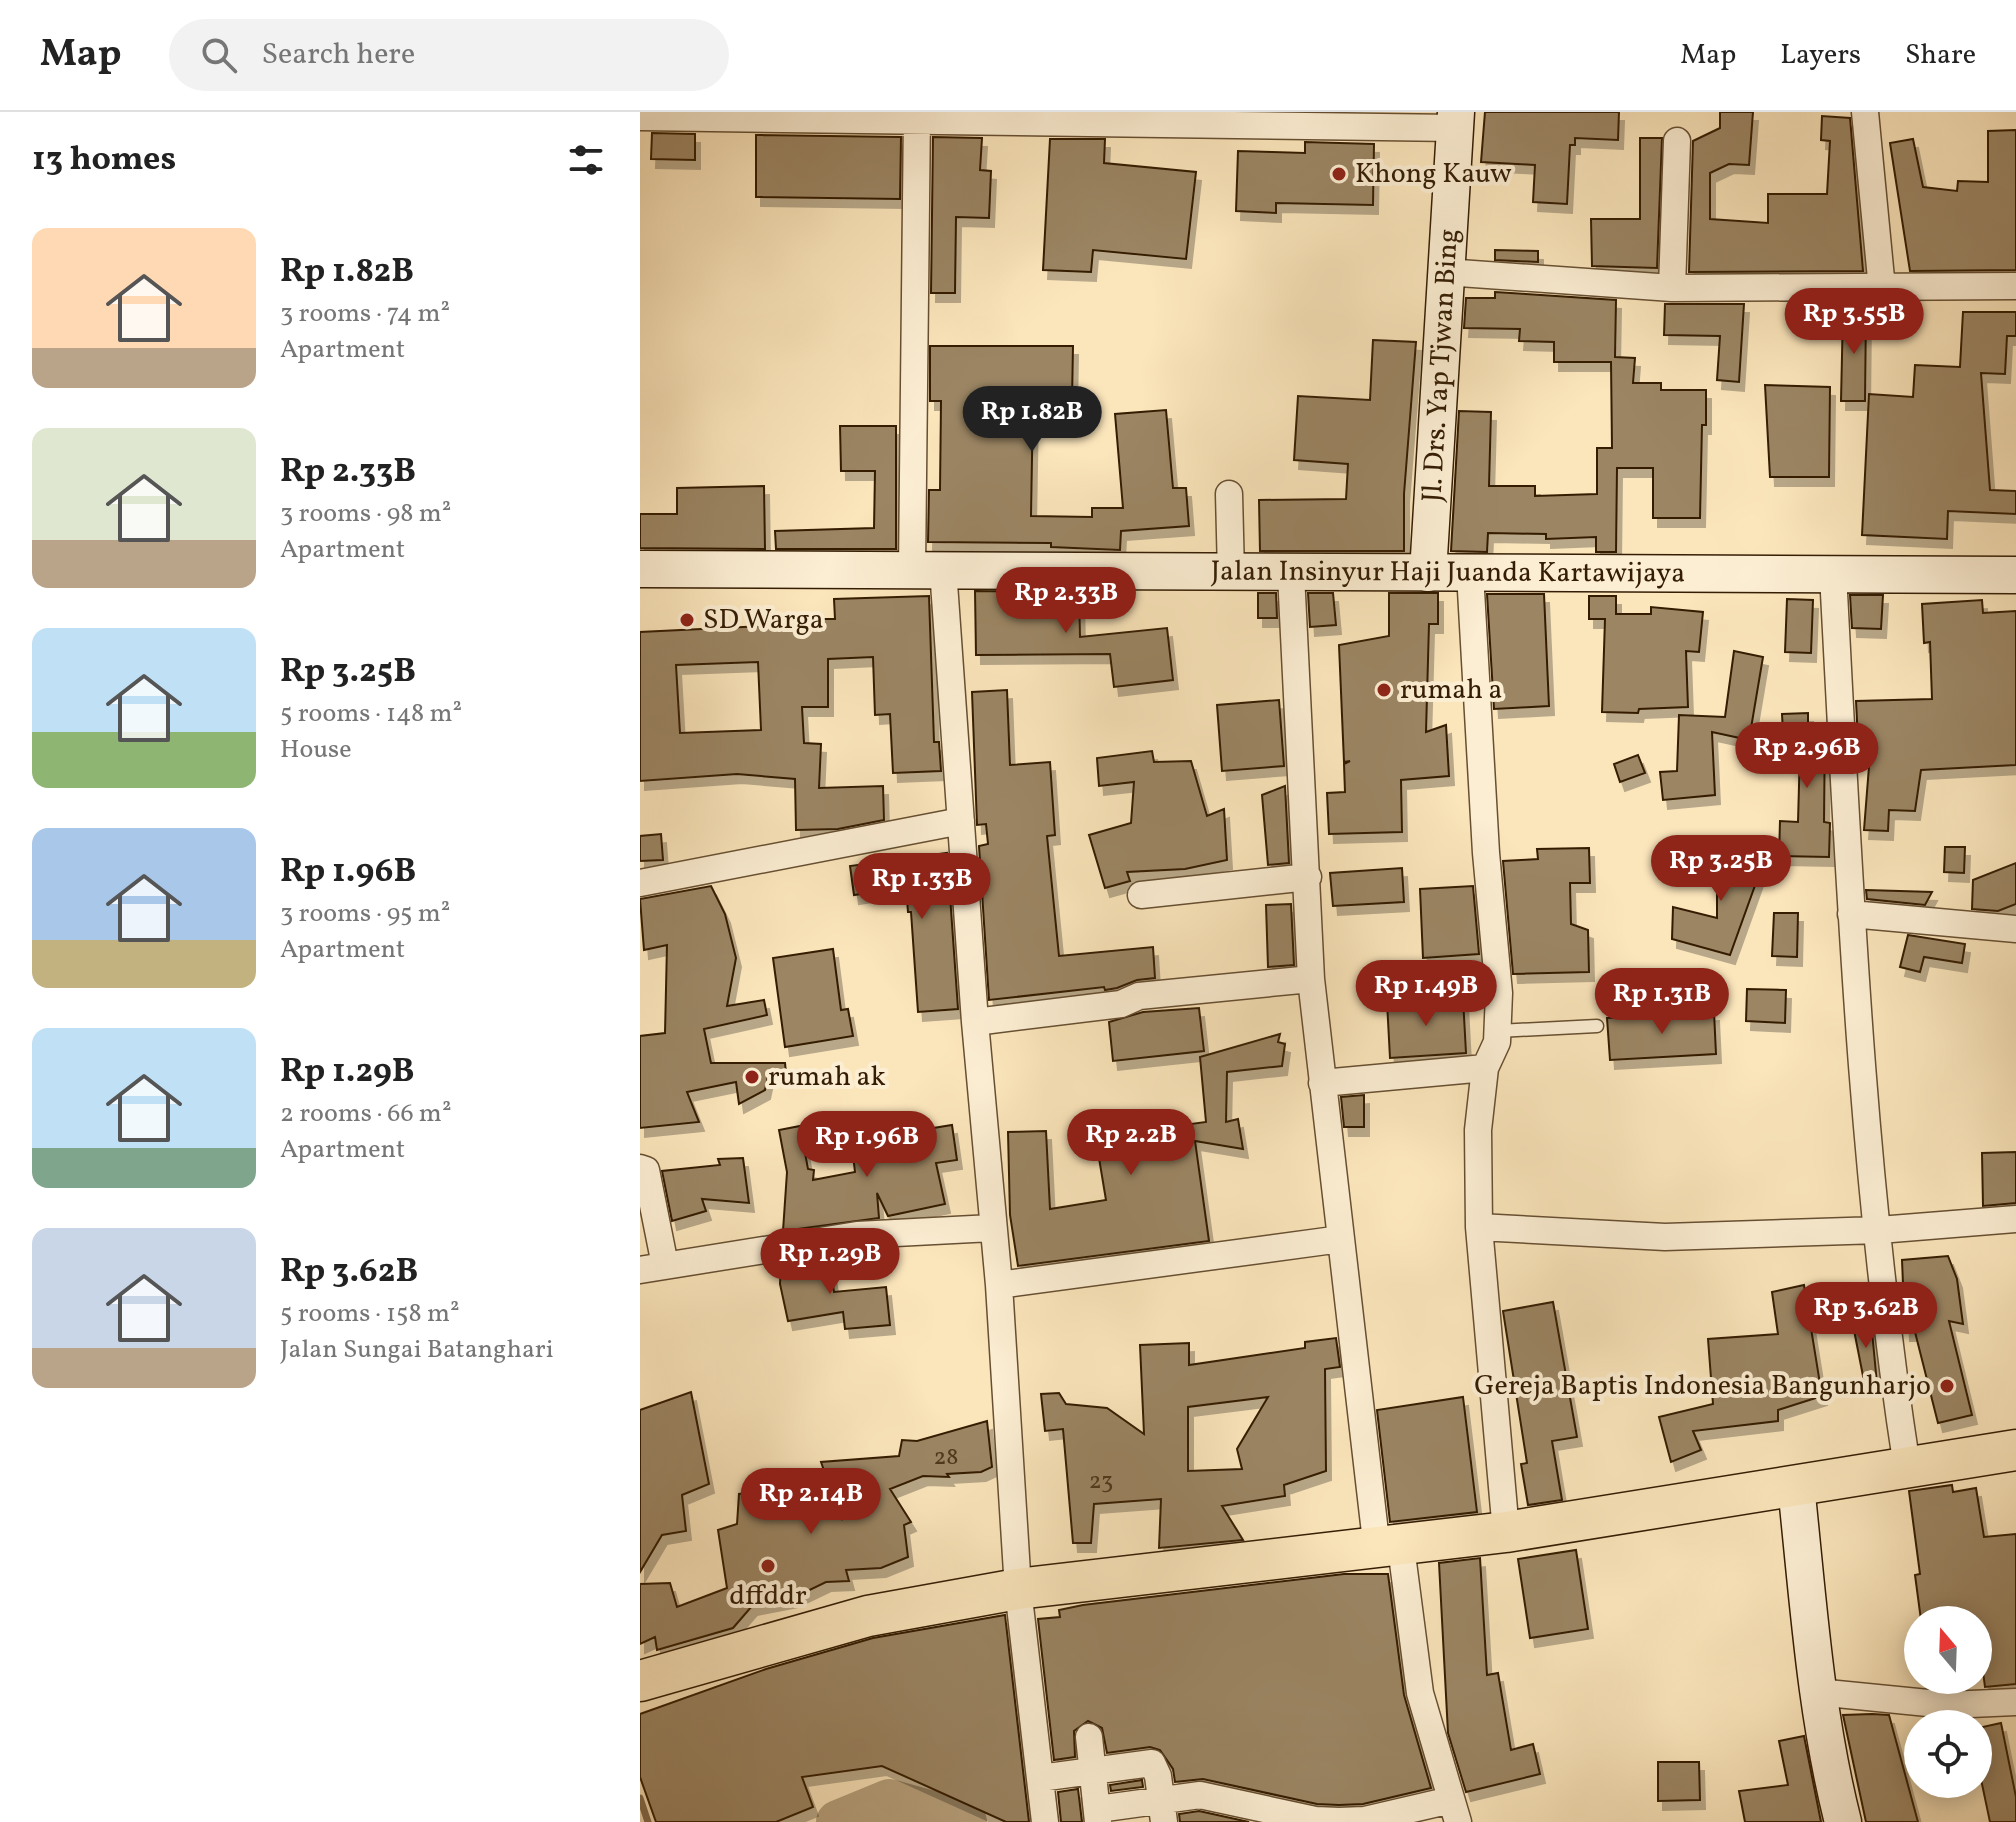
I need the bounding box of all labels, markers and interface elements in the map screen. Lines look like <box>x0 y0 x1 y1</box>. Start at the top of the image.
search box <box>169 19 729 91</box>
text: Map <box>40 29 121 82</box>
icon: search <box>197 33 241 77</box>
text: Search here <box>261 34 415 76</box>
text: Map <box>1680 36 1736 75</box>
text: Layers <box>1780 36 1861 75</box>
text: Share <box>1905 36 1976 75</box>
text: 13 homes <box>32 137 176 184</box>
icon: filters <box>564 138 608 182</box>
place label: Khong Kauw <box>1355 155 1512 194</box>
marker: Khong Kauw <box>1330 165 1348 183</box>
street label: Jl. Drs. Yap Tjwan Bing <box>1413 228 1468 503</box>
text: Rp 1.82B <box>280 249 414 296</box>
icon: home <box>96 260 192 356</box>
pin: Rp 3.55B <box>1771 288 1937 356</box>
text: 3 rooms · 74 m² <box>280 296 450 332</box>
text: Rp 3.55B <box>1803 296 1905 332</box>
text: Apartment <box>280 332 405 368</box>
pin: Rp 1.82B <box>949 386 1115 454</box>
text: Rp 1.82B <box>981 394 1083 430</box>
text: Rp 2.33B <box>280 449 416 496</box>
icon: home <box>96 460 192 556</box>
text: 3 rooms · 98 m² <box>280 496 451 532</box>
text: Apartment <box>280 532 405 568</box>
street label: Jalan Insinyur Haji Juanda Kartawijaya <box>1211 552 1685 593</box>
pin: Rp 2.33B <box>983 567 1149 635</box>
text: Rp 2.33B <box>1014 575 1118 611</box>
place label: SD Warga <box>703 601 824 640</box>
marker: SD Warga <box>678 611 696 629</box>
text: Rp 3.25B <box>280 649 416 696</box>
icon: home <box>96 660 192 756</box>
place label: rumah a <box>1400 671 1502 710</box>
marker: rumah a <box>1375 681 1393 699</box>
text: 5 rooms · 148 m² <box>280 696 462 732</box>
pin: Rp 2.96B <box>1724 722 1890 790</box>
text: Rp 2.96B <box>1753 730 1861 766</box>
text: House <box>280 732 352 768</box>
pin: Rp 3.25B <box>1638 835 1804 903</box>
text: Rp 3.25B <box>1669 843 1773 879</box>
text: Rp 1.96B <box>280 849 416 896</box>
pin: Rp 1.33B <box>839 853 1005 921</box>
icon: home <box>96 860 192 956</box>
text: Rp 1.33B <box>871 861 973 897</box>
text: 3 rooms · 95 m² <box>280 896 450 932</box>
text: Apartment <box>280 932 405 968</box>
pin: Rp 1.49B <box>1343 960 1509 1028</box>
text: Rp 1.49B <box>1374 968 1478 1004</box>
pin: Rp 1.31B <box>1579 968 1745 1036</box>
text: Rp 1.31B <box>1613 976 1711 1012</box>
text: Rp 1.29B <box>280 1049 415 1096</box>
place label: rumah ak <box>768 1058 886 1097</box>
icon: home <box>96 1060 192 1156</box>
marker: rumah ak <box>743 1068 761 1086</box>
text: 2 rooms · 66 m² <box>280 1096 452 1132</box>
pin: Rp 2.2B <box>1057 1109 1205 1177</box>
pin: Rp 1.96B <box>784 1111 950 1179</box>
text: Rp 2.2B <box>1085 1117 1177 1153</box>
text: Rp 1.96B <box>815 1119 919 1155</box>
text: Apartment <box>280 1132 405 1168</box>
pin: Rp 1.29B <box>747 1228 913 1296</box>
text: Rp 1.29B <box>779 1236 881 1272</box>
text: Rp 3.62B <box>280 1249 418 1296</box>
icon: home <box>96 1260 192 1356</box>
pin: Rp 3.62B <box>1783 1282 1949 1350</box>
text: Rp 3.62B <box>1813 1290 1919 1326</box>
text: 5 rooms · 158 m² <box>280 1296 460 1332</box>
text: Jalan Sungai Batanghari <box>280 1332 554 1368</box>
place label: Gereja Baptis Indonesia Bangunharjo <box>1474 1367 1931 1406</box>
marker: Gereja Baptis Indonesia Bangunharjo <box>1938 1377 1956 1395</box>
house number: 28 <box>933 1441 959 1475</box>
house number: 23 <box>1089 1465 1113 1499</box>
pin: Rp 2.14B <box>728 1468 894 1536</box>
text: Rp 2.14B <box>759 1476 863 1512</box>
marker: dffddr <box>759 1557 777 1575</box>
place label: dffddr <box>729 1577 807 1616</box>
north arrow <box>1904 1606 1992 1694</box>
map controls <box>1904 1606 1992 1798</box>
button: locate <box>1904 1710 1992 1798</box>

